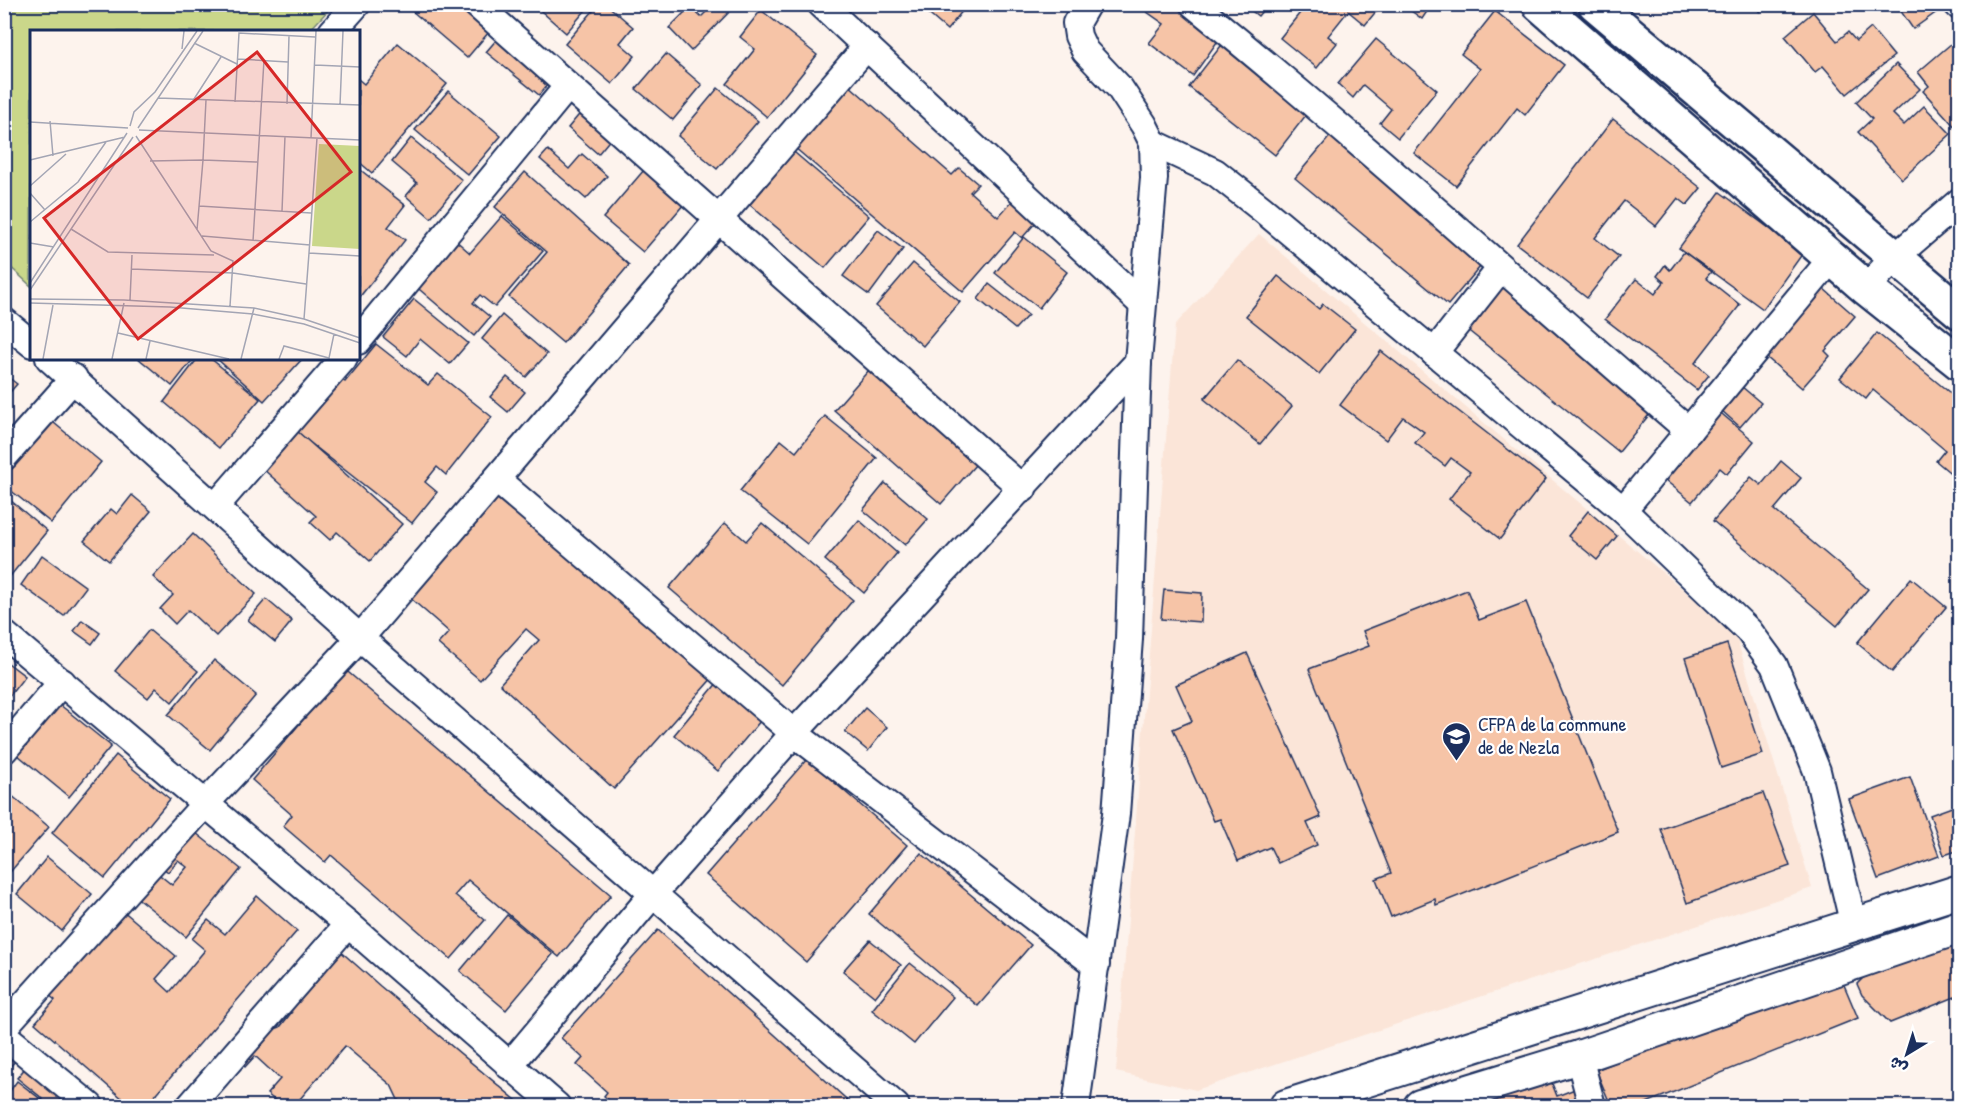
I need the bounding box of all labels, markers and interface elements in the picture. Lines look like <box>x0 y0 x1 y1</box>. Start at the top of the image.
inset map <box>30 30 360 360</box>
place label: CFPA de la commune de de Nezla <box>1478 710 1627 760</box>
school or university icon: CFPA de la commune de de Nezla <box>1441 720 1473 762</box>
north arrow <box>1877 1024 1937 1084</box>
text: ش <box>1884 1052 1911 1080</box>

